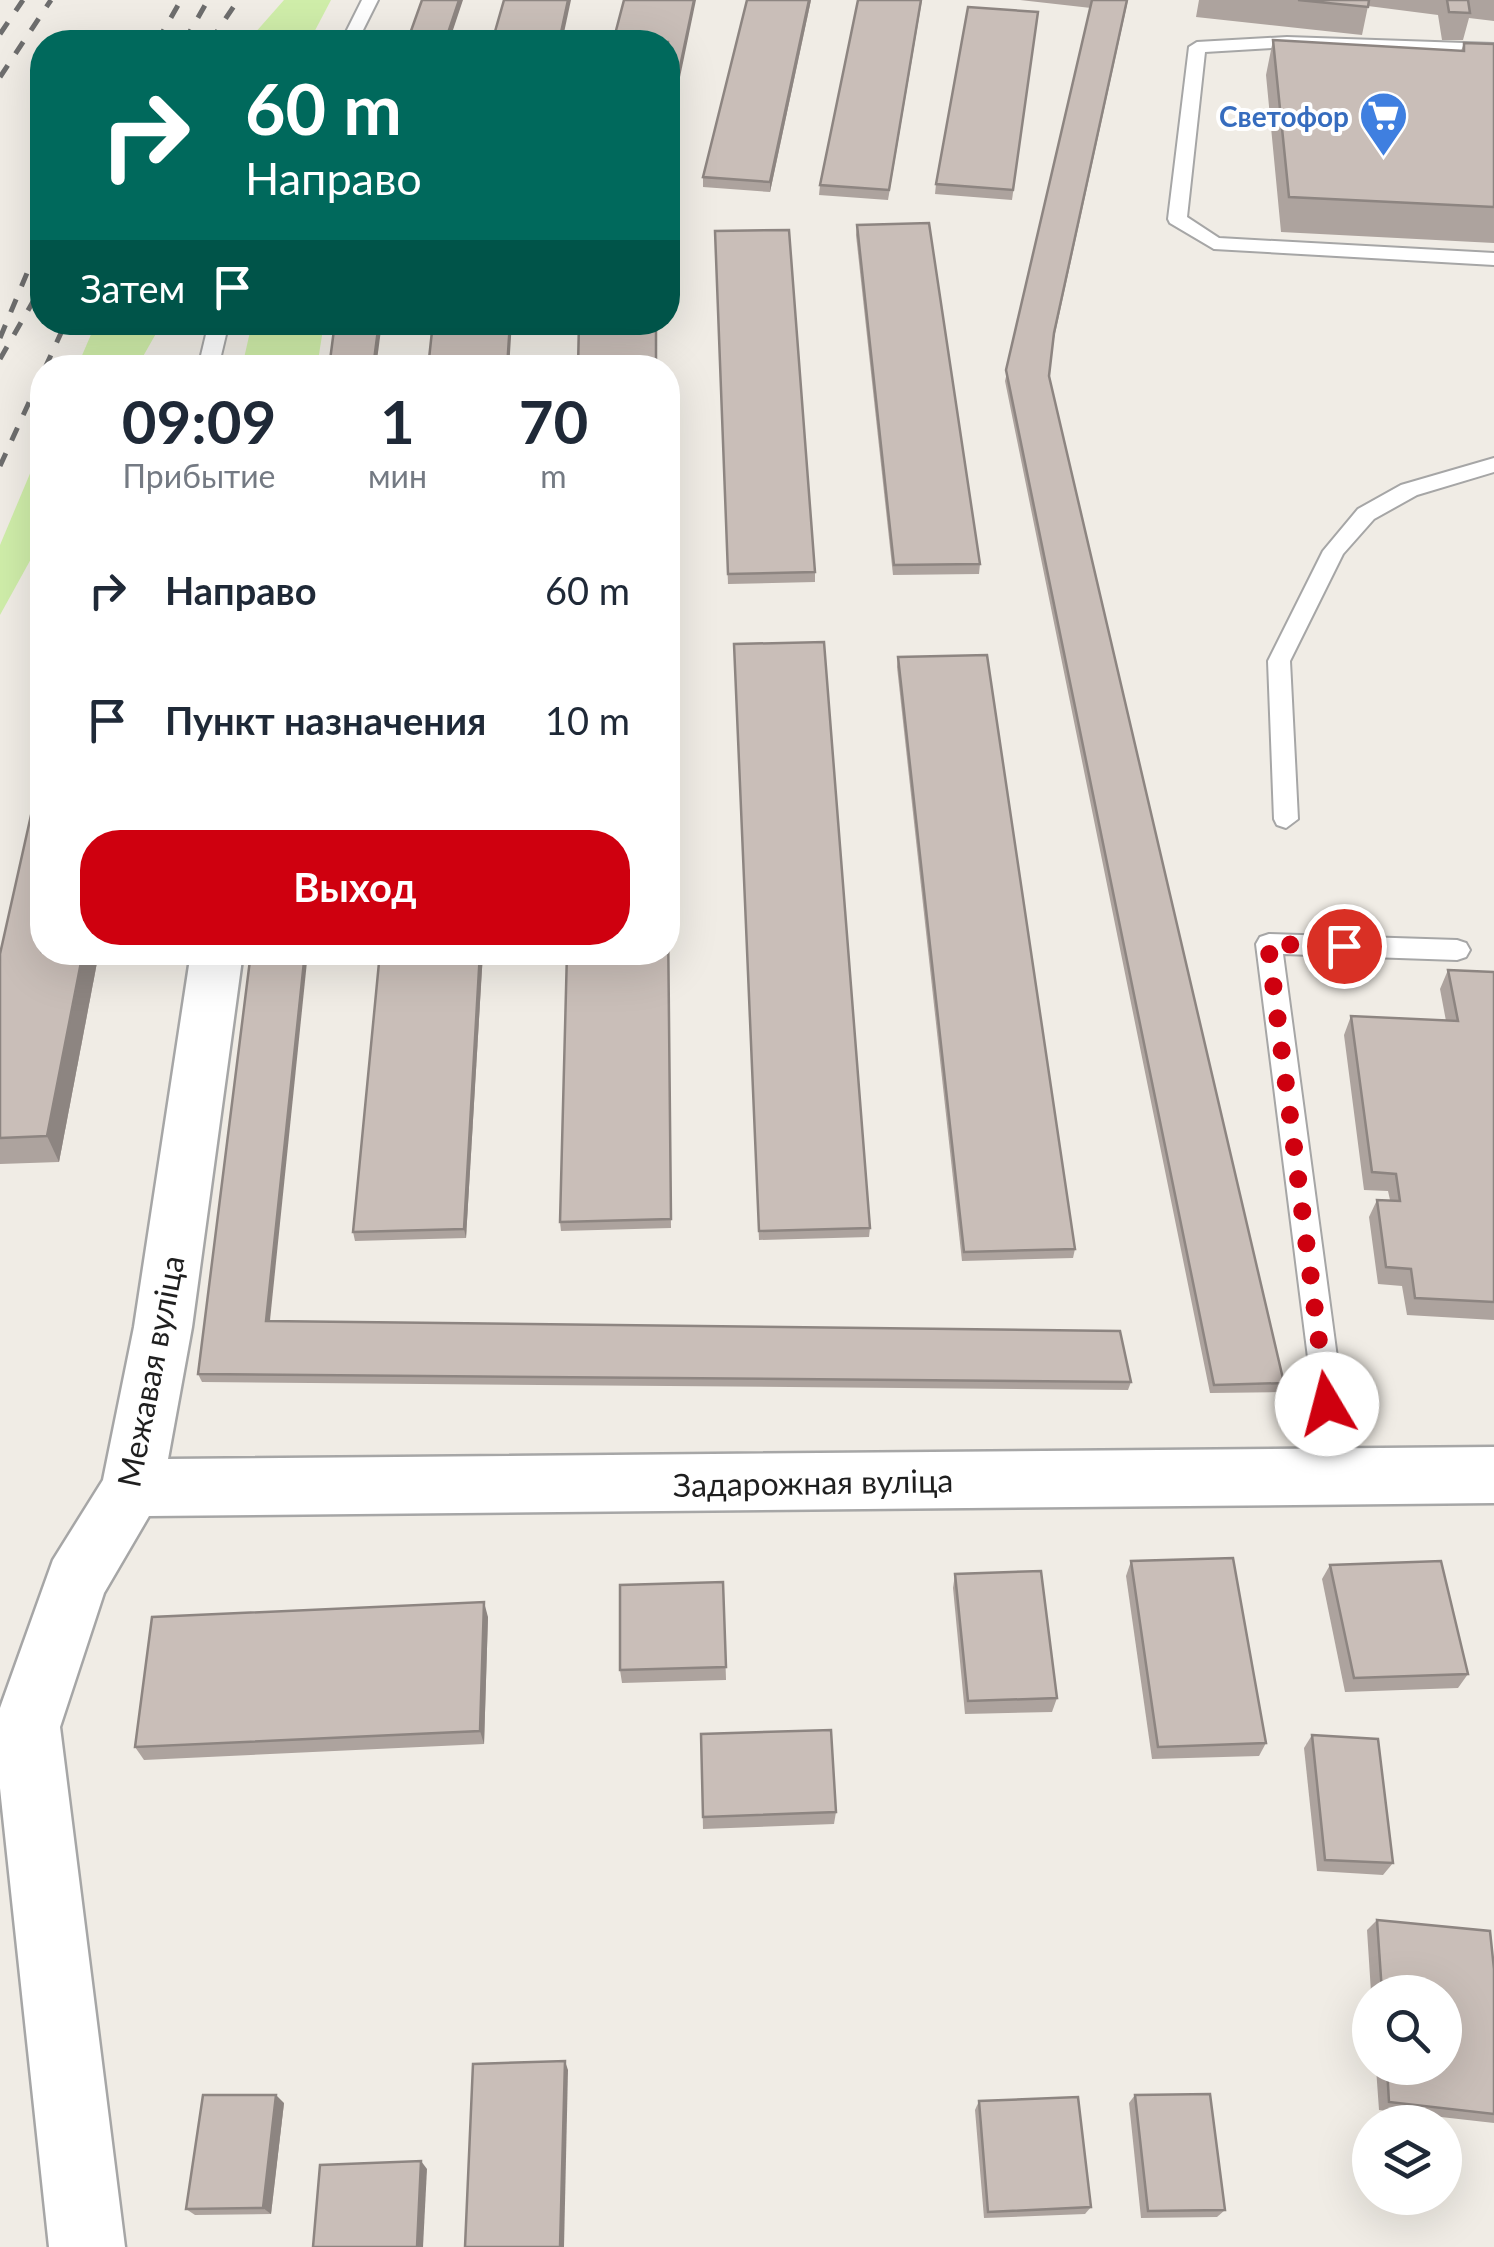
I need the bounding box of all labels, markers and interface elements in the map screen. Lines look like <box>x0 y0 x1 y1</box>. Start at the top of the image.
text: 60 m <box>245 66 402 150</box>
icon: right <box>80 70 210 200</box>
supermarket icon: Светофор <box>1358 90 1410 158</box>
place label: Светофор <box>1219 99 1349 133</box>
text: Направо <box>245 151 422 205</box>
icon: arrive <box>205 260 260 315</box>
text: Затем <box>80 265 185 311</box>
text: 09:09 <box>122 385 276 457</box>
text: 1 <box>380 385 415 457</box>
text: 70 <box>519 385 588 457</box>
text: Прибытие <box>123 456 275 495</box>
text: мин <box>368 456 427 495</box>
text: m <box>540 456 567 495</box>
icon: right <box>80 563 135 618</box>
text: Направо <box>165 567 317 613</box>
text: 60 m <box>545 567 630 613</box>
icon: arrive <box>80 693 135 748</box>
text: Пункт назначения <box>165 697 486 743</box>
text: 10 m <box>545 697 630 743</box>
button: Выход <box>80 830 630 945</box>
pin <box>1302 904 1387 989</box>
icon: arrive <box>1317 919 1372 974</box>
street label: Межавая вуліца <box>108 1252 192 1490</box>
position arrow <box>1275 1352 1379 1456</box>
street label: Задарожная вуліца <box>672 1460 954 1504</box>
map controls <box>1352 1975 1462 2215</box>
button: search <box>1352 1975 1462 2085</box>
button: layers <box>1352 2105 1462 2215</box>

